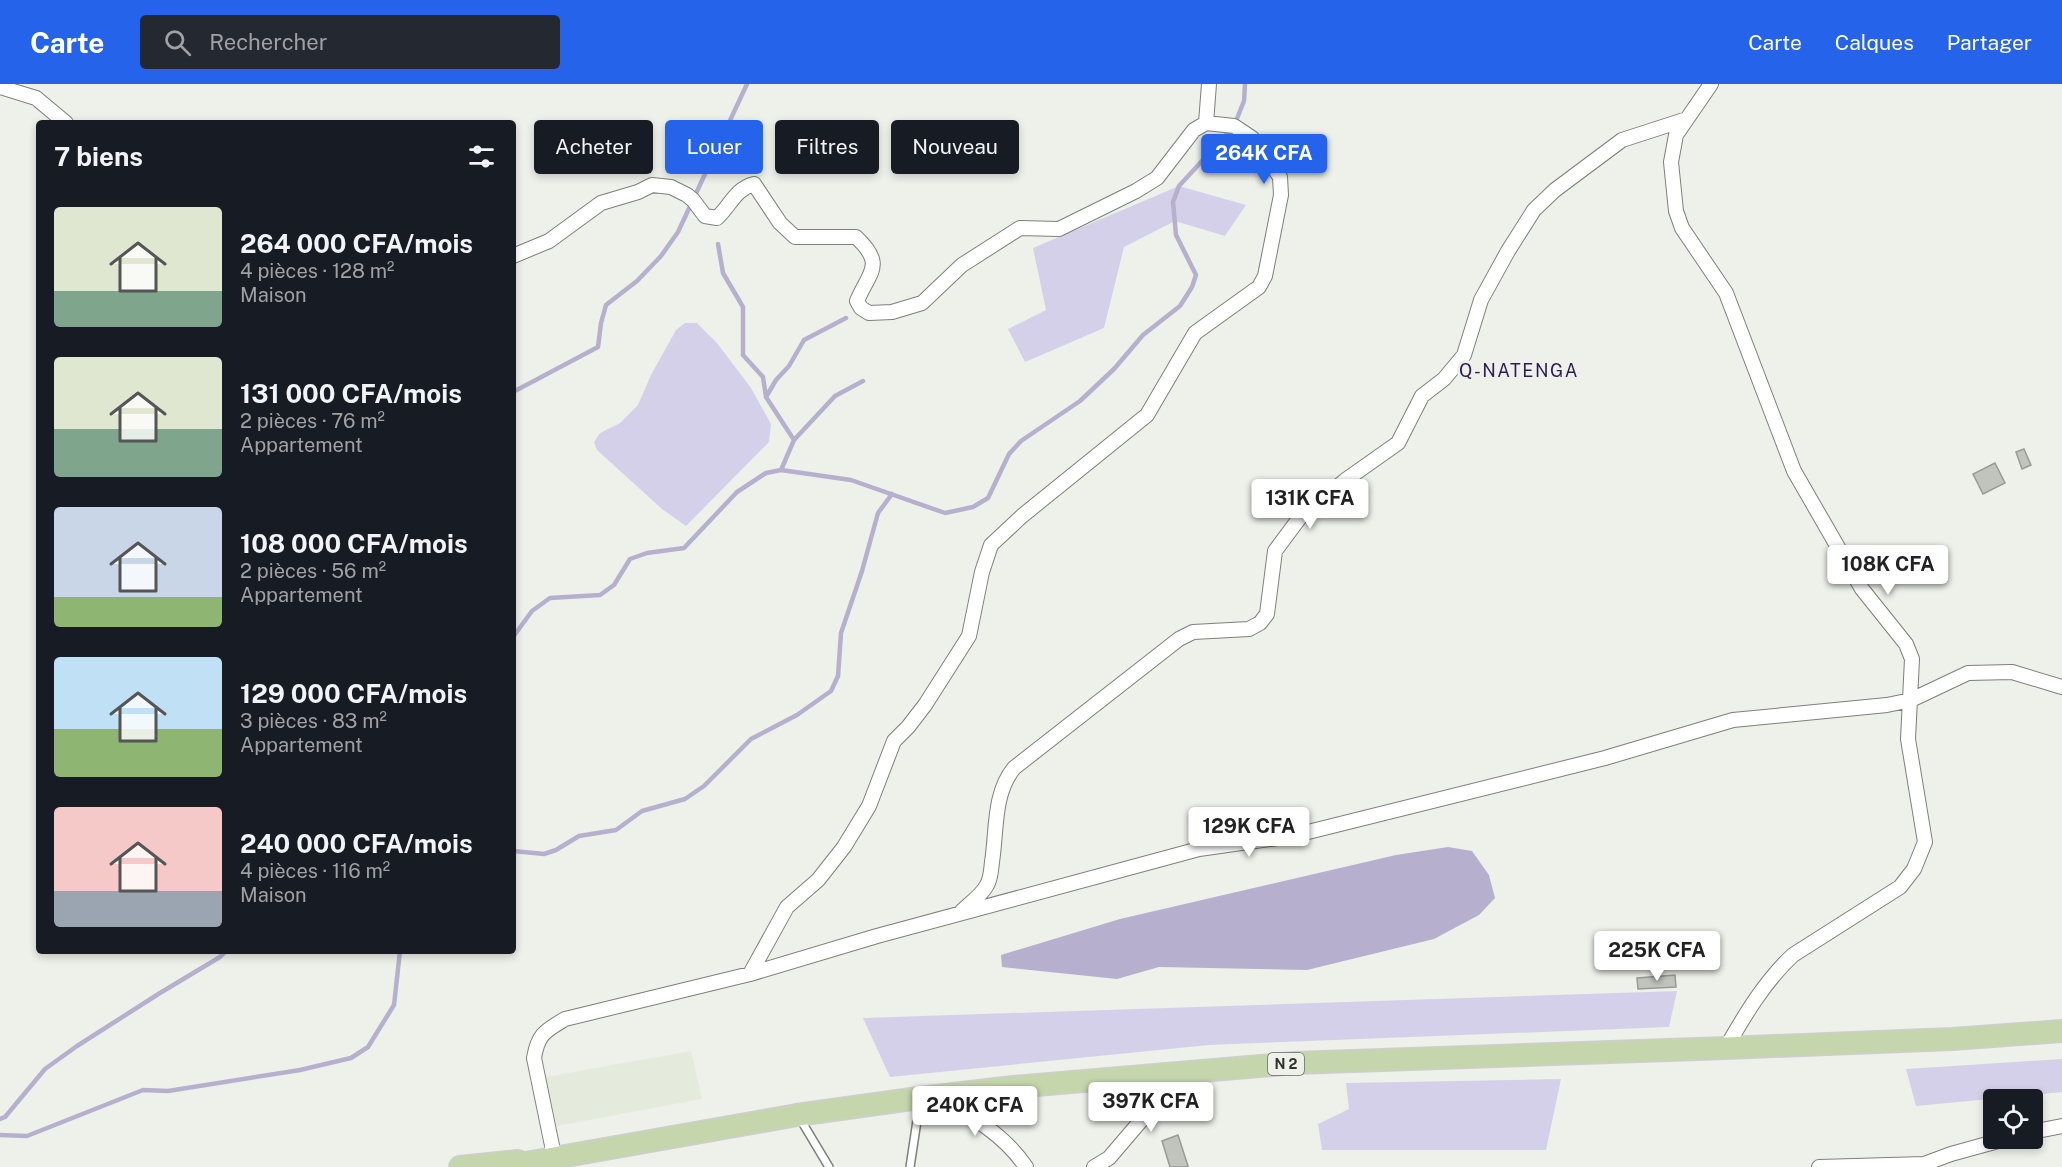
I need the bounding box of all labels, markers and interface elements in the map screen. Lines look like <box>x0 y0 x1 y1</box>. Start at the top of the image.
search box <box>140 15 560 69</box>
text: Carte <box>30 26 104 59</box>
icon: search <box>161 26 194 59</box>
text: Rechercher <box>209 29 327 55</box>
text: Carte <box>1748 30 1802 55</box>
text: Calques <box>1835 30 1914 55</box>
text: Partager <box>1947 30 2032 55</box>
chip: Acheter <box>534 120 653 174</box>
chip: Louer <box>665 120 763 174</box>
chip: Filtres <box>775 120 879 174</box>
chip: Nouveau <box>891 120 1019 174</box>
pin: 264K CFA <box>1202 134 1326 185</box>
icon: filters <box>465 140 498 173</box>
text: 7 biens <box>54 141 143 172</box>
text: 264K CFA <box>1215 141 1313 165</box>
text: 264 000 CFA/mois <box>240 228 473 259</box>
icon: home <box>102 231 174 303</box>
text: 4 pièces · 128 m² <box>240 259 394 283</box>
text: Maison <box>240 283 307 307</box>
district label: Q-NATENGA <box>1459 360 1579 381</box>
text: 131 000 CFA/mois <box>240 378 462 409</box>
icon: home <box>102 381 174 453</box>
text: 2 pièces · 76 m² <box>240 409 385 433</box>
text: Appartement <box>240 433 363 457</box>
pin: 131K CFA <box>1248 479 1372 530</box>
text: 131K CFA <box>1265 486 1355 510</box>
text: 108 000 CFA/mois <box>240 528 468 559</box>
icon: home <box>102 531 174 603</box>
pin: 108K CFA <box>1826 545 1950 596</box>
text: 108K CFA <box>1841 552 1935 576</box>
text: 2 pièces · 56 m² <box>240 559 386 583</box>
text: Appartement <box>240 583 363 607</box>
text: 129 000 CFA/mois <box>240 678 467 709</box>
icon: home <box>102 681 174 753</box>
text: 3 pièces · 83 m² <box>240 709 387 733</box>
text: Appartement <box>240 733 363 757</box>
pin: 129K CFA <box>1187 807 1311 858</box>
text: 129K CFA <box>1202 814 1296 838</box>
text: 240 000 CFA/mois <box>240 828 473 859</box>
icon: home <box>102 831 174 903</box>
text: 4 pièces · 116 m² <box>240 859 390 883</box>
text: Maison <box>240 883 307 907</box>
pin: 225K CFA <box>1595 931 1719 982</box>
text: 225K CFA <box>1608 938 1706 962</box>
road number: N 2 <box>1268 1053 1304 1075</box>
pin: 397K CFA <box>1089 1082 1213 1133</box>
pin: 240K CFA <box>913 1086 1037 1137</box>
text: 397K CFA <box>1102 1089 1200 1113</box>
map controls <box>1983 1089 2043 1149</box>
button: locate <box>1983 1089 2043 1149</box>
text: 240K CFA <box>926 1093 1024 1117</box>

